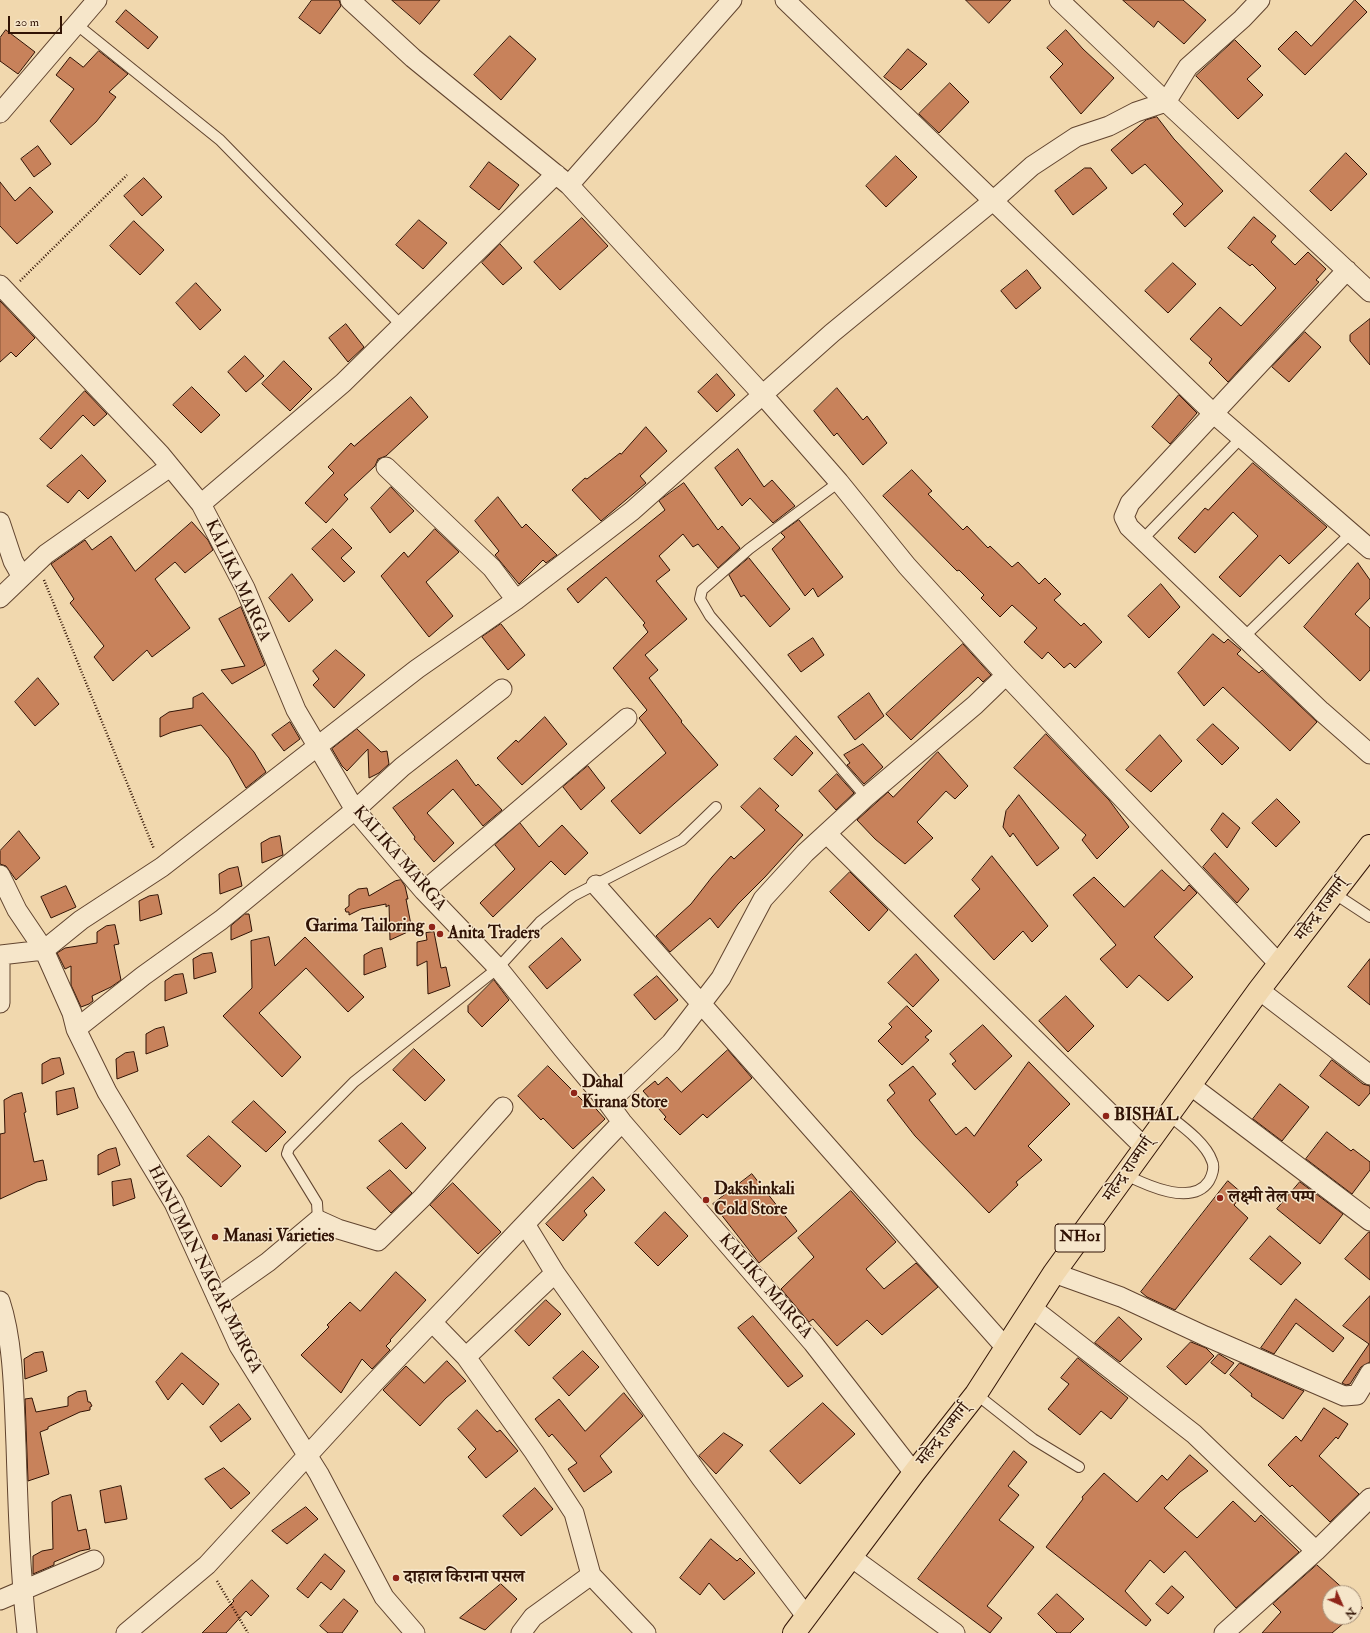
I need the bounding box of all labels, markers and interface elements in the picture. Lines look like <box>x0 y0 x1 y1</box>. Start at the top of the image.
scale bar <box>10 8 64 34</box>
text: 20 m <box>15 15 39 30</box>
street label: KALIKA MARGA <box>200 517 274 645</box>
street label: KALIKA MARGA <box>348 802 450 916</box>
street label: महेन्द्र राज्मार्ग् <box>1292 874 1352 946</box>
place label: Garima Tailoring <box>305 917 424 937</box>
marker: Garima Tailoring <box>427 922 437 932</box>
place label: Anita Traders <box>448 924 540 944</box>
marker: Anita Traders <box>435 929 445 939</box>
place label: Dahal Kirana Store <box>582 1073 668 1113</box>
marker: Dahal Kirana Store <box>569 1088 579 1098</box>
place label: BISHAL <box>1114 1106 1179 1126</box>
marker: BISHAL <box>1101 1111 1111 1121</box>
street label: महेन्द्र राज्मार्ग् <box>1099 1134 1159 1206</box>
street label: HANUMAN NAGAR MARGA <box>143 1163 265 1377</box>
place label: Dakshinkali Cold Store <box>714 1180 795 1220</box>
place label: लक्ष्मी तेल पम्प <box>1228 1188 1315 1208</box>
marker: लक्ष्मी तेल पम्प <box>1215 1193 1225 1203</box>
marker: Dakshinkali Cold Store <box>701 1195 711 1205</box>
road number: NH01 <box>1055 1224 1105 1252</box>
place label: Manasi Varieties <box>223 1227 334 1247</box>
street label: KALIKA MARGA <box>714 1230 816 1344</box>
marker: Manasi Varieties <box>210 1232 220 1242</box>
street label: महेन्द्र राज्मार्ग् <box>913 1399 975 1471</box>
place label: दाहाल किराना पसल <box>404 1568 525 1588</box>
marker: दाहाल किराना पसल <box>391 1573 401 1583</box>
north arrow <box>1322 1585 1362 1625</box>
text: N <box>1342 1605 1358 1621</box>

